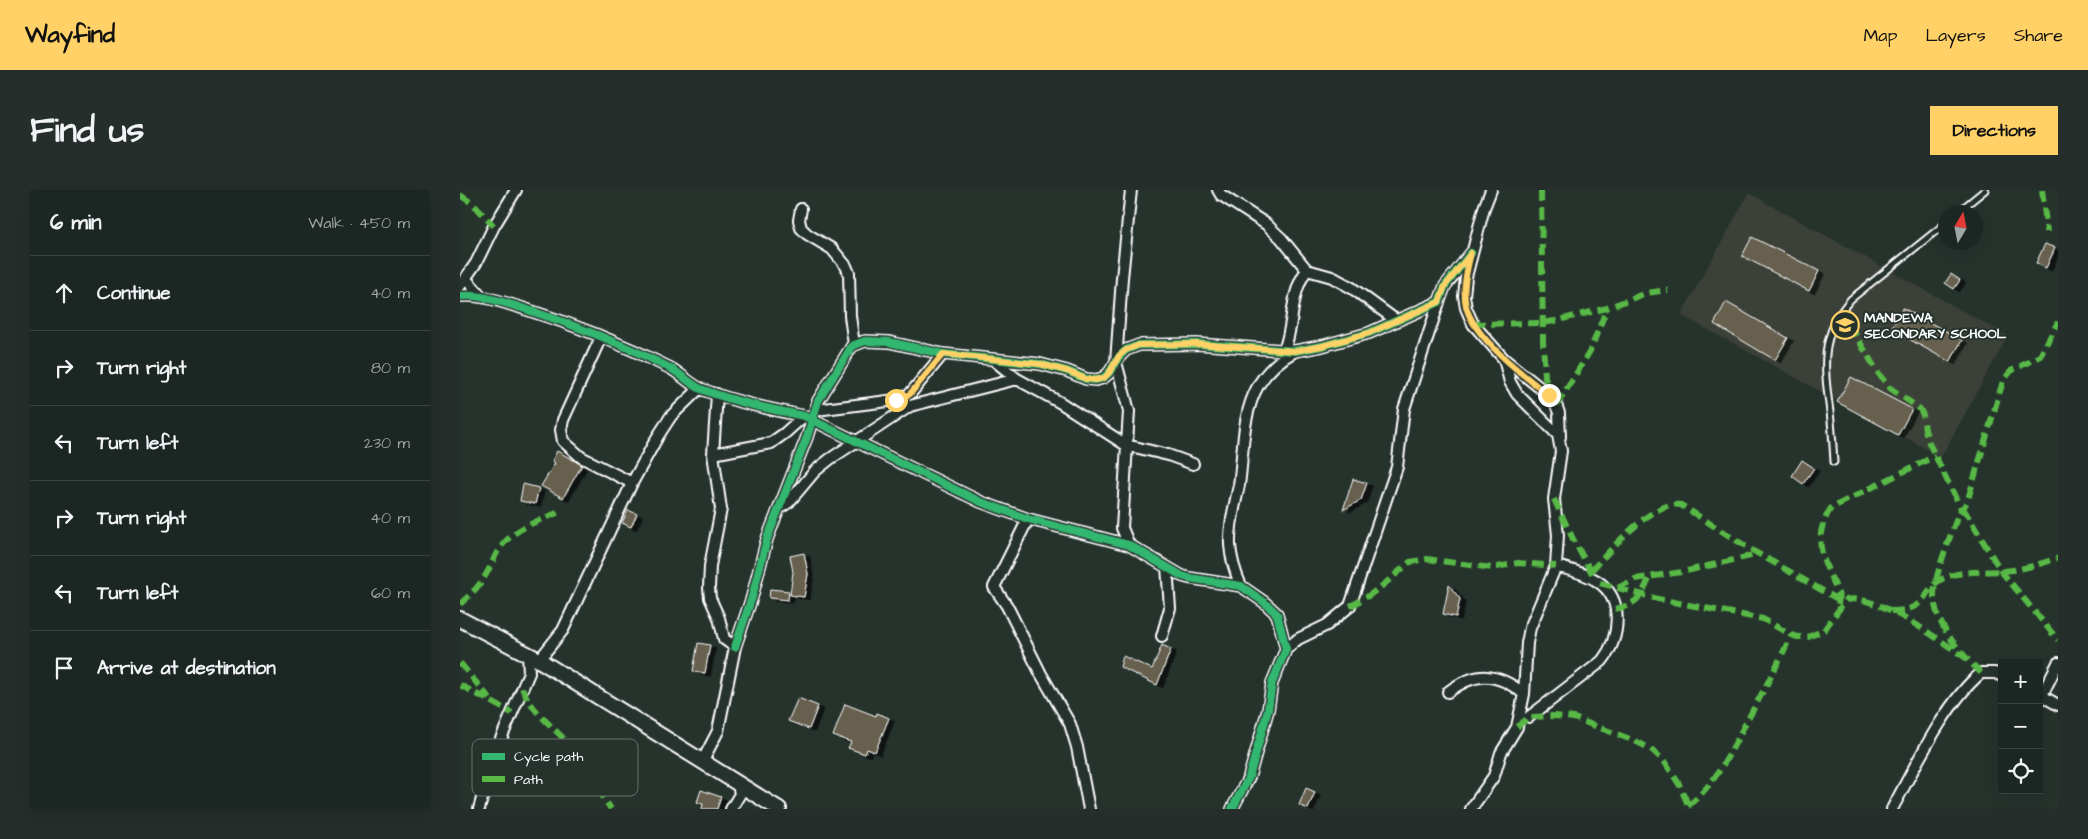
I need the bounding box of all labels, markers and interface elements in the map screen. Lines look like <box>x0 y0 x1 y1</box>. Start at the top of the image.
text: Wayfind <box>25 18 115 52</box>
text: Map <box>1863 23 1897 48</box>
text: Layers <box>1925 23 1986 48</box>
text: Share <box>2014 23 2063 48</box>
text: Find us <box>30 106 144 155</box>
button: Directions <box>1930 106 2058 155</box>
north arrow <box>1938 205 1983 250</box>
text: 6 min <box>50 208 102 237</box>
text: Walk · 450 m <box>308 212 410 234</box>
icon: ahead <box>50 279 78 307</box>
text: Continue <box>97 280 171 307</box>
text: 40 m <box>370 282 410 304</box>
place label: MANDEWA SECONDARY SCHOOL <box>1863 308 2007 344</box>
school or university icon: MANDEWA SECONDARY SCHOOL <box>1830 310 1860 340</box>
icon: right <box>50 354 78 382</box>
text: Turn right <box>97 355 186 382</box>
text: 80 m <box>371 357 410 379</box>
route end <box>1538 384 1561 407</box>
route start <box>885 389 908 412</box>
icon: left <box>50 429 78 457</box>
text: Turn left <box>97 430 178 457</box>
text: 230 m <box>364 432 410 454</box>
icon: right <box>50 504 78 532</box>
text: Turn right <box>97 505 186 532</box>
text: 40 m <box>370 507 410 529</box>
icon: left <box>50 579 78 607</box>
text: Turn left <box>97 580 178 607</box>
text: 60 m <box>371 582 410 604</box>
icon: arrive <box>50 654 78 682</box>
text: Arrive at destination <box>97 655 276 682</box>
map controls <box>1998 659 2043 794</box>
button: + <box>1998 659 2043 704</box>
button: − <box>1998 704 2043 749</box>
legend <box>472 739 638 796</box>
text: Cycle path <box>514 747 583 767</box>
button: locate <box>1998 749 2043 794</box>
text: Path <box>514 770 543 790</box>

